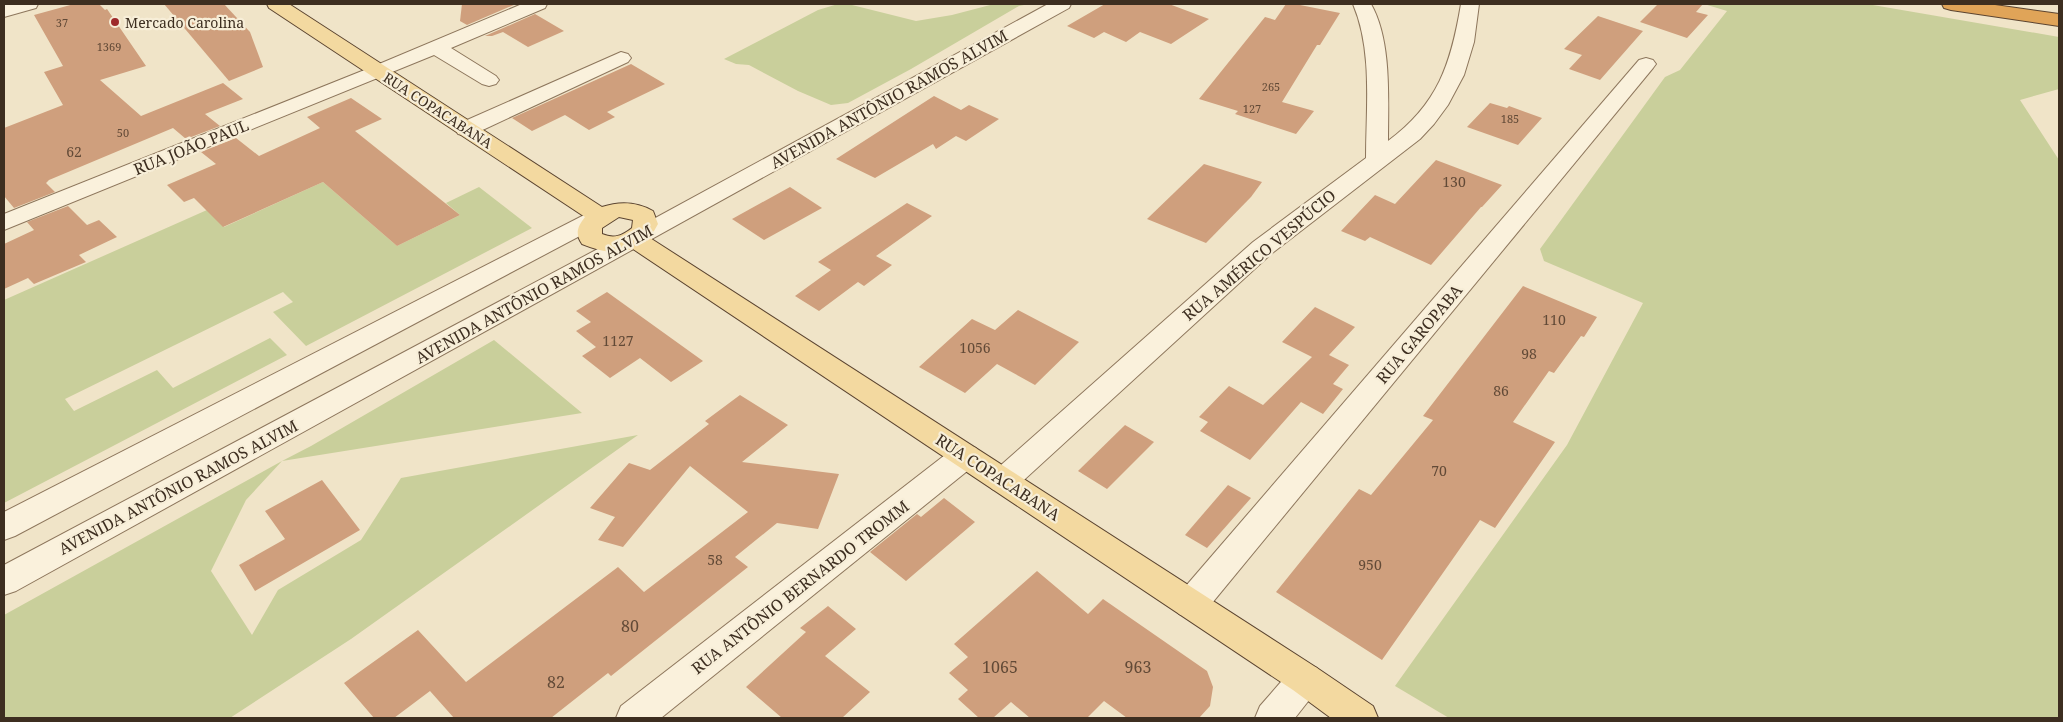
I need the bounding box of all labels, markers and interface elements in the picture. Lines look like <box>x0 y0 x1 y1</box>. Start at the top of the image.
place label: Mercado Carolina <box>125 13 244 32</box>
house number: 37 <box>56 15 68 30</box>
marker: Mercado Carolina <box>109 16 121 28</box>
street label: AVENIDA ANTÔNIO RAMOS ALVIM <box>766 24 1012 174</box>
house number: 1369 <box>97 39 121 54</box>
street label: RUA COPACABANA <box>380 68 496 152</box>
house number: 265 <box>1262 79 1280 94</box>
house number: 127 <box>1243 101 1261 116</box>
house number: 185 <box>1501 111 1519 126</box>
street label: RUA JOÃO PAUL <box>130 114 252 180</box>
house number: 50 <box>117 125 129 140</box>
house number: 62 <box>66 142 82 161</box>
house number: 130 <box>1442 172 1466 191</box>
street label: RUA AMÉRICO VESPÚCIO <box>1178 184 1340 326</box>
street label: AVENIDA ANTÔNIO RAMOS ALVIM <box>411 219 657 369</box>
street label: RUA GAROPABA <box>1371 279 1467 388</box>
house number: 110 <box>1542 310 1566 329</box>
house number: 1127 <box>602 331 634 350</box>
house number: 1056 <box>959 338 991 357</box>
house number: 98 <box>1521 344 1537 363</box>
house number: 86 <box>1493 381 1509 400</box>
street label: AVENIDA ANTÔNIO RAMOS ALVIM <box>54 414 302 560</box>
street label: RUA COPACABANA <box>931 428 1065 526</box>
house number: 70 <box>1431 461 1447 480</box>
street label: RUA ANTÔNIO BERNARDO TROMM <box>687 495 913 679</box>
house number: 58 <box>707 550 723 569</box>
house number: 950 <box>1358 555 1382 574</box>
house number: 80 <box>621 615 639 637</box>
house number: 1065 <box>982 656 1018 678</box>
house number: 963 <box>1125 656 1151 678</box>
house number: 82 <box>547 671 565 693</box>

